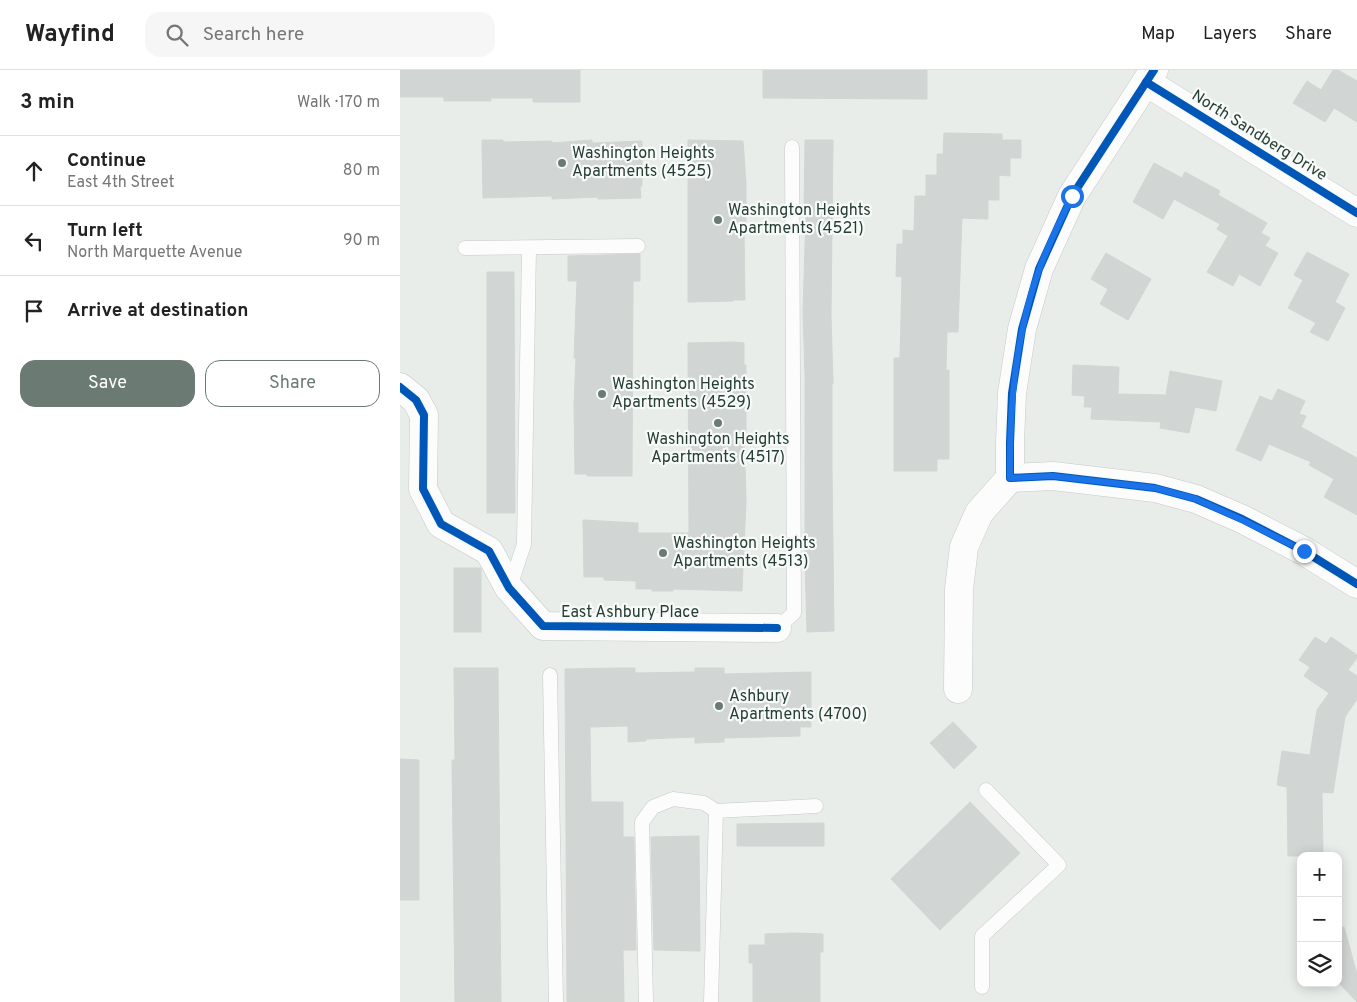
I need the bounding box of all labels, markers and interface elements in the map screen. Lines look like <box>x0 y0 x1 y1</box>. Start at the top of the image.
search box <box>145 12 495 57</box>
text: Wayfind <box>25 20 115 50</box>
icon: search <box>163 21 191 49</box>
text: Search here <box>203 23 304 47</box>
text: Map <box>1141 23 1175 46</box>
text: Layers <box>1203 23 1257 46</box>
text: Share <box>1285 23 1332 46</box>
street label: North Sandberg Drive <box>1187 86 1331 186</box>
text: 3 min <box>20 89 75 116</box>
text: Walk · 170 m <box>297 93 380 113</box>
place label: Washington Heights Apartments (4525) <box>572 144 715 182</box>
text: Continue <box>67 149 146 173</box>
icon: ahead <box>20 157 48 185</box>
marker: Washington Heights Apartments (4525) <box>556 157 568 169</box>
text: 80 m <box>343 161 380 181</box>
text: East 4th Street <box>67 173 175 193</box>
route start <box>1061 185 1084 208</box>
place label: Washington Heights Apartments (4521) <box>728 201 871 239</box>
marker: Washington Heights Apartments (4521) <box>712 214 724 226</box>
text: Turn left <box>67 219 143 243</box>
icon: left <box>20 227 48 255</box>
text: 90 m <box>343 231 380 251</box>
text: North Marquette Avenue <box>67 243 242 263</box>
icon: arrive <box>20 297 48 325</box>
text: Arrive at destination <box>67 299 248 323</box>
button: Save <box>20 360 195 407</box>
button: Share <box>205 360 380 407</box>
place label: Washington Heights Apartments (4529) <box>612 375 755 413</box>
marker: Washington Heights Apartments (4529) <box>596 388 608 400</box>
marker: Washington Heights Apartments (4517) <box>712 417 724 429</box>
place label: Washington Heights Apartments (4517) <box>647 430 789 468</box>
place label: Washington Heights Apartments (4513) <box>673 534 816 572</box>
route end <box>1293 540 1316 563</box>
marker: Washington Heights Apartments (4513) <box>657 547 669 559</box>
street label: East Ashbury Place <box>561 603 699 623</box>
place label: Ashbury Apartments (4700) <box>729 687 867 725</box>
marker: Ashbury Apartments (4700) <box>713 700 725 712</box>
map controls <box>1297 852 1342 987</box>
button: + <box>1297 852 1342 897</box>
button: − <box>1297 897 1342 942</box>
button: layers <box>1297 942 1342 987</box>

